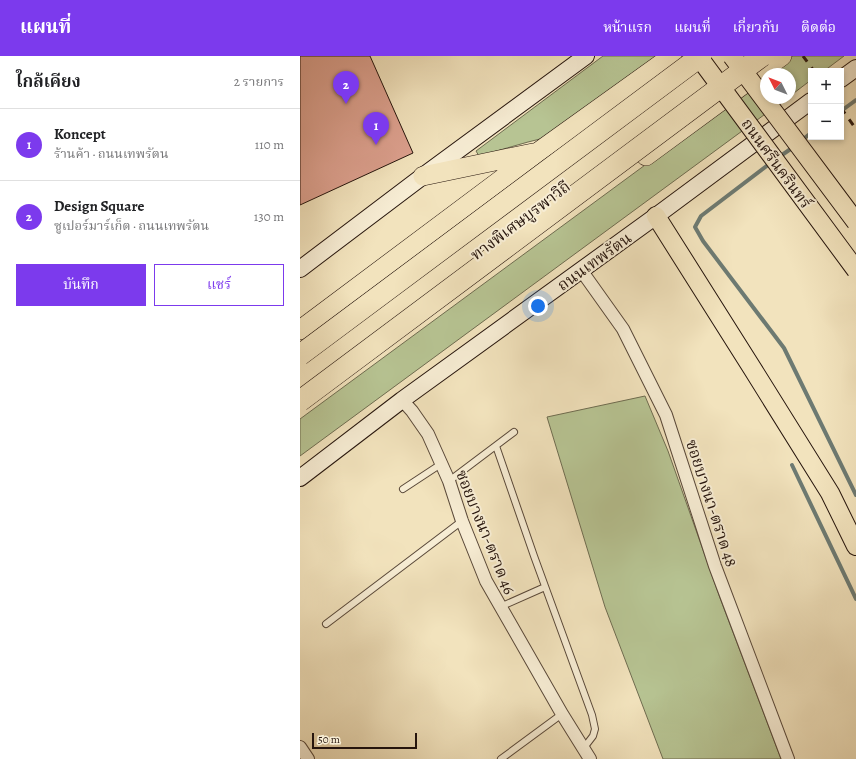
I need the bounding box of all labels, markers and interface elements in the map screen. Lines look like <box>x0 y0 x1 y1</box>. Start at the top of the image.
text: แผนที่ <box>20 14 71 40</box>
text: หน้าแรก <box>603 18 652 37</box>
text: แผนที่ <box>674 18 711 37</box>
text: เกี่ยวกับ <box>733 18 779 37</box>
text: ติดต่อ <box>801 18 836 37</box>
north arrow <box>760 68 796 104</box>
map controls <box>808 68 844 140</box>
button: + <box>808 68 844 104</box>
text: ใกล้เคียง <box>16 70 81 93</box>
pin: 2 <box>333 71 359 104</box>
text: 2 รายการ <box>234 73 284 90</box>
button: − <box>808 104 844 140</box>
pin: 1 <box>363 112 389 145</box>
street label: ถนนศรีนครินทร์ <box>736 114 817 214</box>
text: Koncept <box>54 124 106 144</box>
text: 1 <box>27 136 31 153</box>
text: 110 m <box>255 136 284 153</box>
text: ร้านค้า · ถนนเทพรัตน <box>54 145 169 162</box>
street label: ทางพิเศษบูรพาวิถี <box>466 176 575 266</box>
text: Design Square <box>54 196 144 216</box>
text: 2 <box>26 208 32 225</box>
text: 130 m <box>254 208 284 225</box>
text: ซูเปอร์มาร์เก็ต · ถนนเทพรัตน <box>54 217 209 234</box>
street label: ถนนเทพรัตน <box>553 227 636 296</box>
button: บันทึก <box>16 264 146 306</box>
button: แชร์ <box>154 264 284 306</box>
your location <box>528 296 548 316</box>
street label: ซอยบางนา-ตราด 48 <box>680 437 742 570</box>
street label: ซอยบางนา-ตราด 46 <box>450 467 520 598</box>
scale bar <box>312 731 417 750</box>
text: 50 m <box>318 732 340 747</box>

